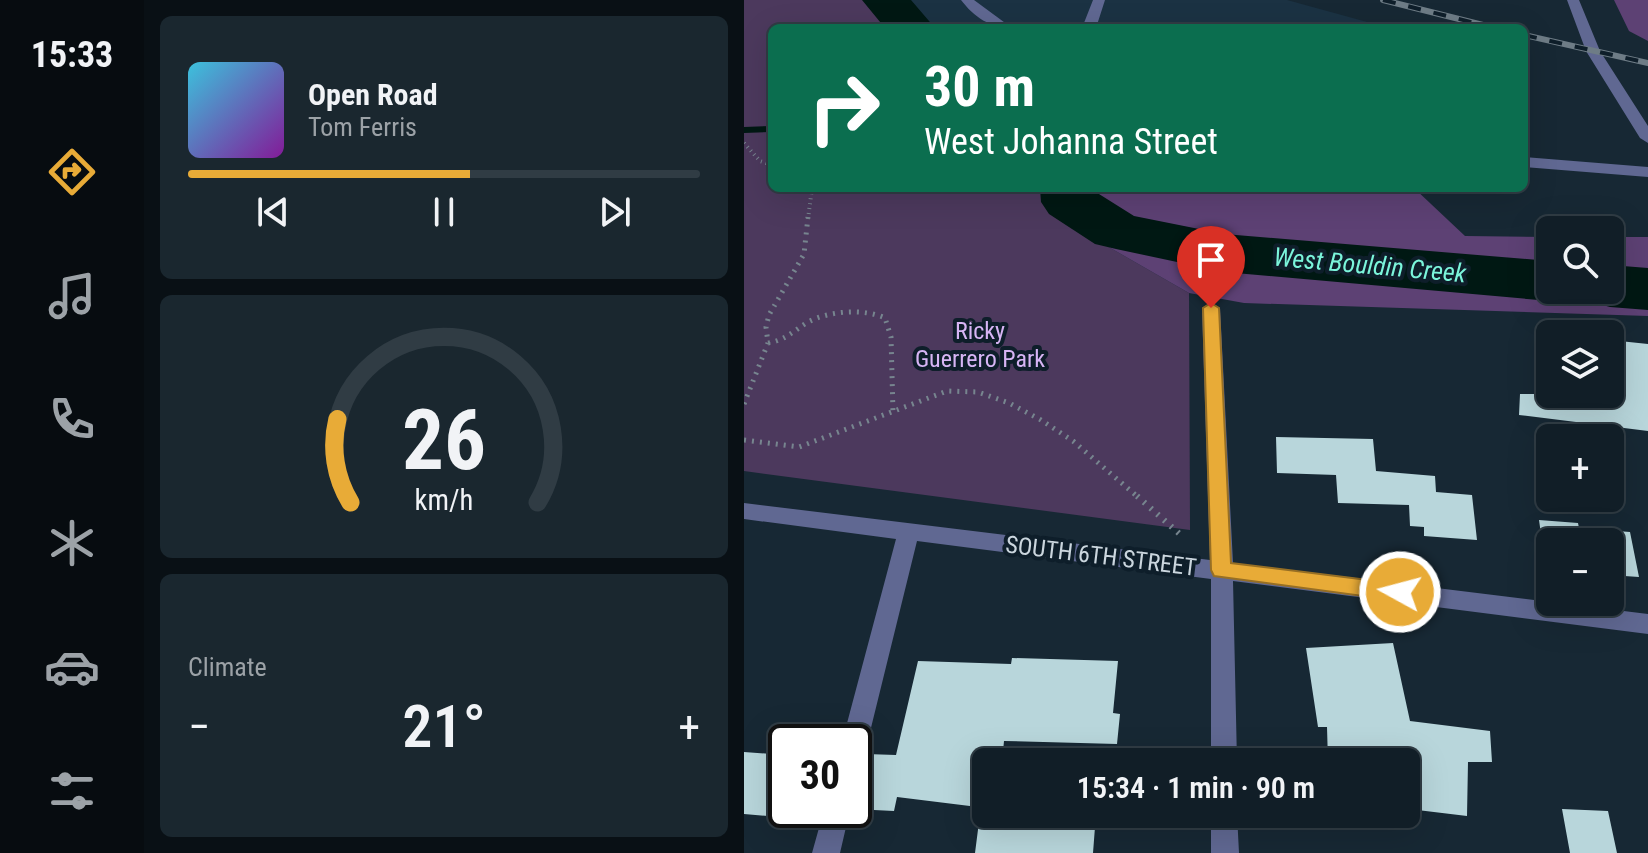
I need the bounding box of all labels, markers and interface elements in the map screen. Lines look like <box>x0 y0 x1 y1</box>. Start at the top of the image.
text: 15:33 <box>31 34 113 76</box>
text: 30 m <box>924 54 1035 120</box>
icon: right <box>792 56 896 160</box>
text: Open Road <box>308 77 438 112</box>
text: Tom Ferris <box>308 112 417 142</box>
text: West Johanna Street <box>924 121 1218 163</box>
icon: directions <box>44 144 100 200</box>
icon: previous <box>251 190 295 234</box>
icon: pause <box>422 190 466 234</box>
icon: next <box>593 190 637 234</box>
map controls <box>1536 216 1624 616</box>
button: search <box>1536 216 1624 304</box>
pin <box>1177 226 1245 308</box>
icon: arrive <box>1189 238 1233 282</box>
water label: West Bouldin Creek <box>1273 242 1468 288</box>
icon: music <box>44 268 100 324</box>
park label: Ricky Guerrero Park <box>915 317 1045 373</box>
button: layers <box>1536 320 1624 408</box>
icon: phone <box>44 391 100 447</box>
text: 26 <box>402 391 486 488</box>
button: + <box>1536 424 1624 512</box>
text: km/h <box>415 483 473 517</box>
icon: climate <box>44 515 100 571</box>
button: − <box>1536 528 1624 616</box>
street label: SOUTH 6TH STREET <box>1004 530 1198 582</box>
position arrow <box>1358 550 1442 634</box>
icon: car <box>44 639 100 695</box>
text: Climate <box>188 652 267 682</box>
text: 21° <box>402 691 486 762</box>
text: − <box>188 701 210 753</box>
text: + <box>678 701 700 753</box>
speed limit sign: 30 <box>768 724 872 828</box>
icon: filters <box>44 763 100 819</box>
text: 15:34 · 1 min · 90 m <box>1077 770 1315 805</box>

